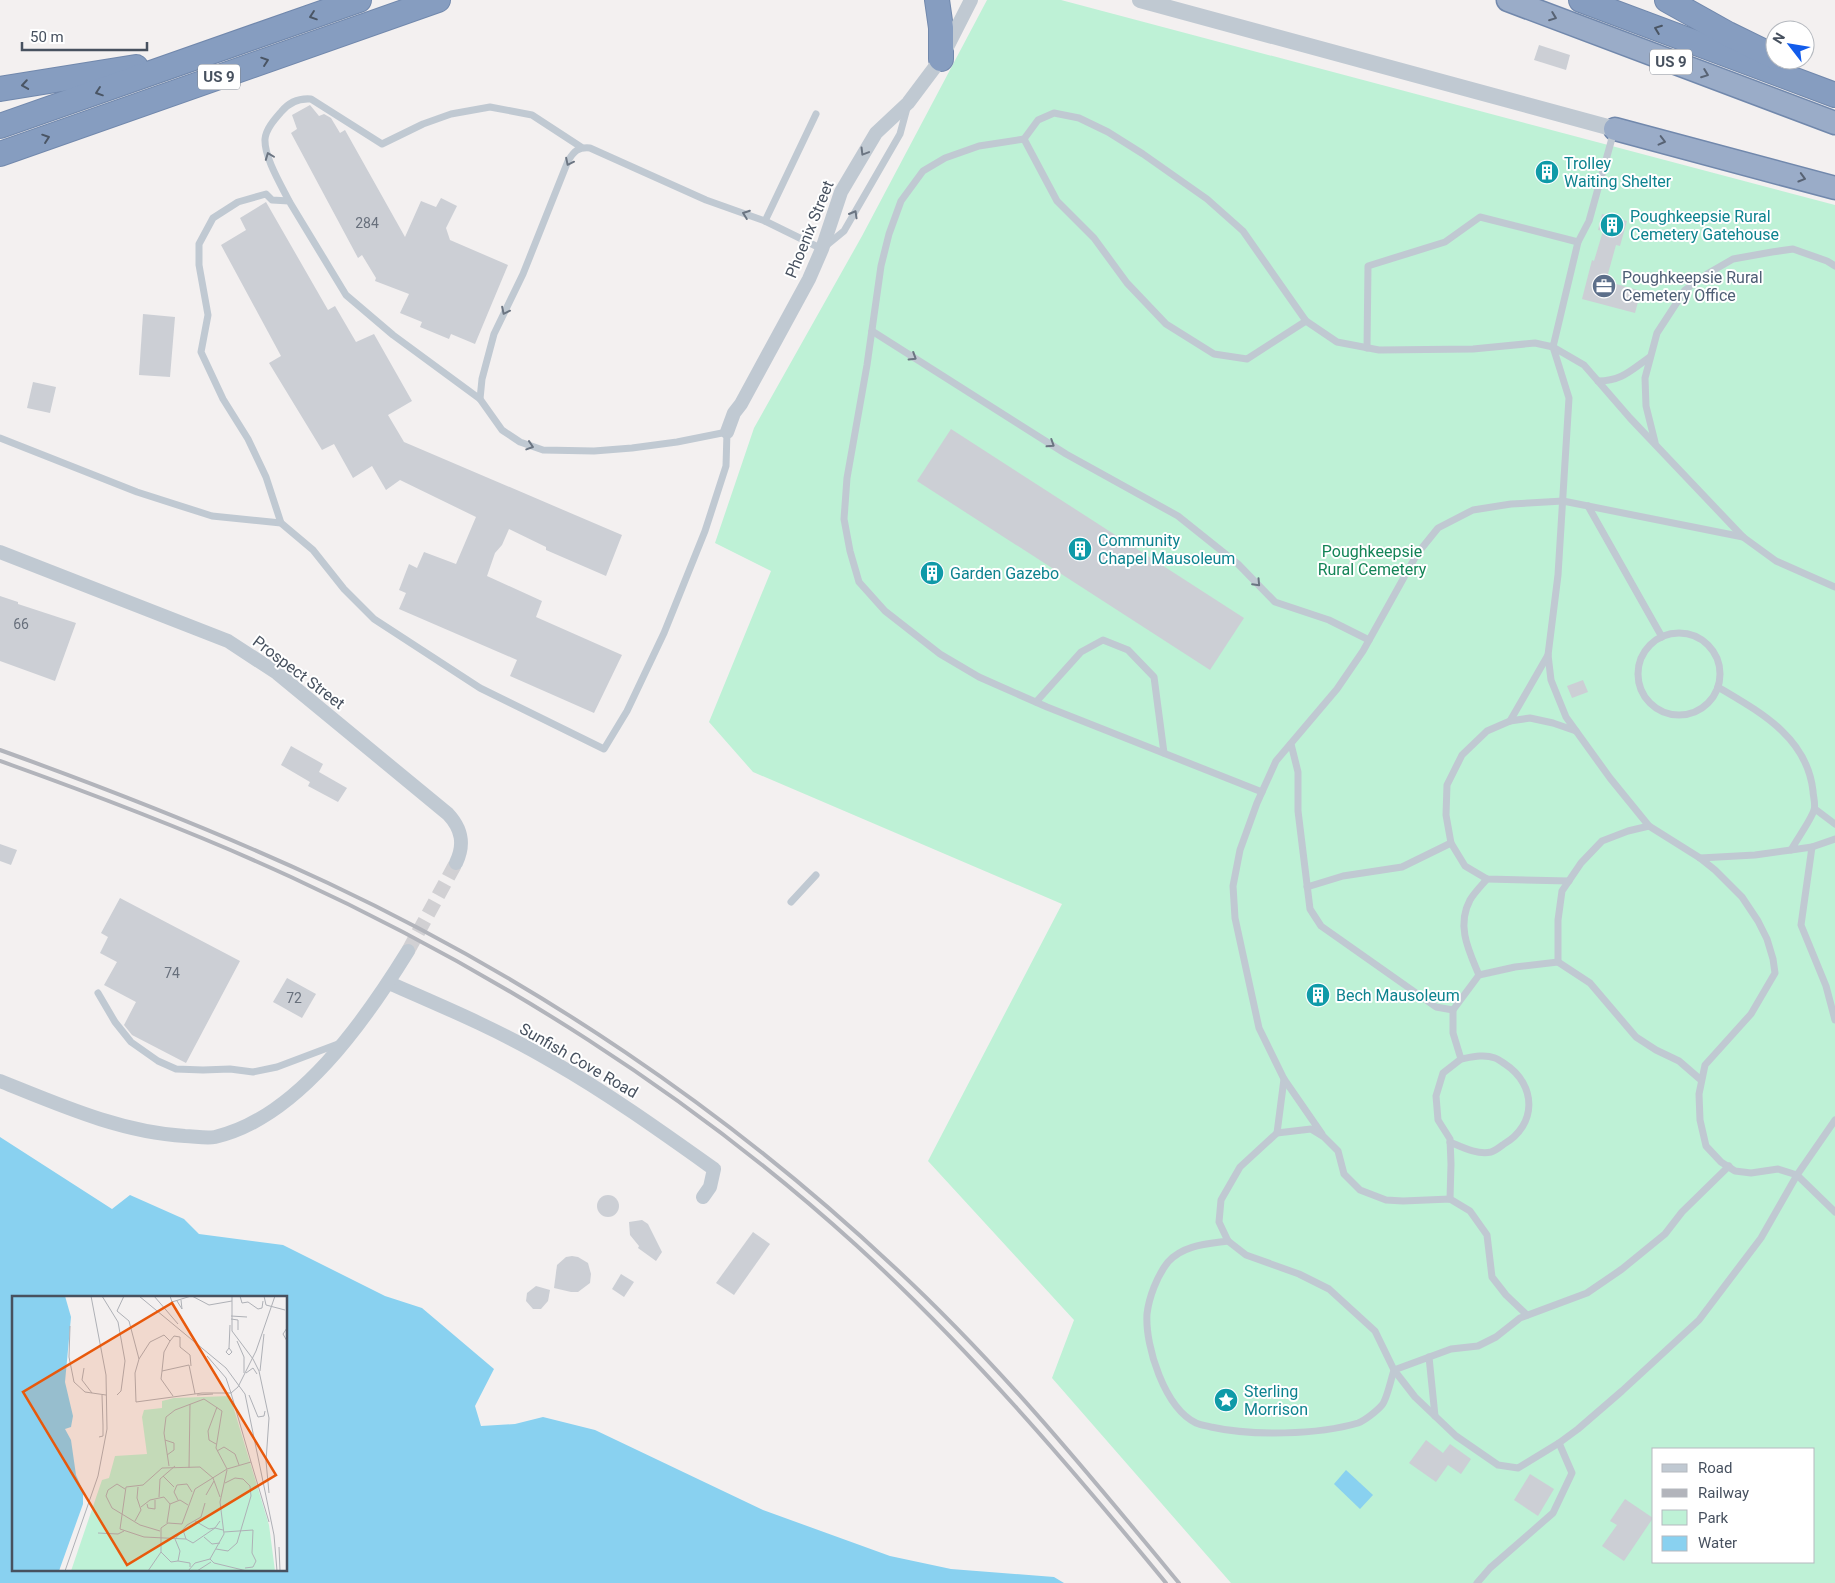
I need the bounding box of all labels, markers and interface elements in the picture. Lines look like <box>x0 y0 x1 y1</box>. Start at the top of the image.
one-way arrow <box>310 10 318 20</box>
one-way arrow <box>1548 11 1557 21</box>
scale bar <box>22 20 148 52</box>
north arrow <box>1765 20 1815 70</box>
one-way arrow <box>1655 25 1663 35</box>
text: 50 m <box>30 28 64 46</box>
text: N <box>1769 30 1788 47</box>
road number: US 9 <box>1650 50 1692 74</box>
one-way arrow <box>260 57 269 67</box>
road number: US 9 <box>198 64 240 90</box>
one-way arrow <box>1701 68 1709 78</box>
one-way arrow <box>21 79 30 89</box>
one-way arrow <box>95 86 104 96</box>
one-way arrow <box>41 134 50 144</box>
one-way arrow <box>1658 135 1667 146</box>
one-way arrow <box>861 147 871 156</box>
one-way arrow <box>265 152 275 161</box>
place label: Trolley Waiting Shelter <box>1564 154 1672 191</box>
one-way arrow <box>565 156 575 165</box>
building icon: Trolley Waiting Shelter <box>1534 159 1560 185</box>
one-way arrow <box>1797 173 1805 183</box>
street label: Phoenix Street <box>781 178 838 281</box>
place label: Poughkeepsie Rural Cemetery Gatehouse <box>1630 207 1779 244</box>
one-way arrow <box>742 210 751 220</box>
one-way arrow <box>848 210 858 219</box>
building icon: Poughkeepsie Rural Cemetery Gatehouse <box>1599 212 1625 238</box>
house number: 284 <box>355 215 379 231</box>
place label: Poughkeepsie Rural Cemetery Office <box>1622 268 1763 305</box>
office icon: Poughkeepsie Rural Cemetery Office <box>1591 273 1617 299</box>
one-way arrow <box>501 306 512 315</box>
one-way arrow <box>908 350 917 360</box>
one-way arrow <box>1045 437 1054 447</box>
one-way arrow <box>525 440 534 450</box>
place label: Community Chapel Mausoleum <box>1098 531 1235 568</box>
building icon: Community Chapel Mausoleum <box>1067 536 1093 562</box>
park label: Poughkeepsie Rural Cemetery <box>1318 542 1427 579</box>
building icon: Garden Gazebo <box>919 560 945 586</box>
place label: Garden Gazebo <box>950 564 1059 583</box>
one-way arrow <box>1251 578 1260 587</box>
house number: 66 <box>13 616 29 632</box>
street label: Prospect Street <box>249 632 348 713</box>
house number: 74 <box>164 965 180 981</box>
building icon: Bech Mausoleum <box>1305 982 1331 1008</box>
place label: Bech Mausoleum <box>1336 986 1460 1005</box>
house number: 72 <box>286 990 302 1006</box>
street label: Sunfish Cove Road <box>516 1019 641 1102</box>
inset map <box>12 1296 288 1570</box>
place label: Sterling Morrison <box>1244 1382 1308 1419</box>
place icon: Sterling Morrison <box>1213 1387 1239 1413</box>
legend <box>1652 1448 1815 1563</box>
text: Road <box>1698 1459 1732 1477</box>
text: Railway <box>1698 1484 1749 1502</box>
text: Park <box>1698 1509 1729 1527</box>
text: Water <box>1698 1534 1737 1552</box>

